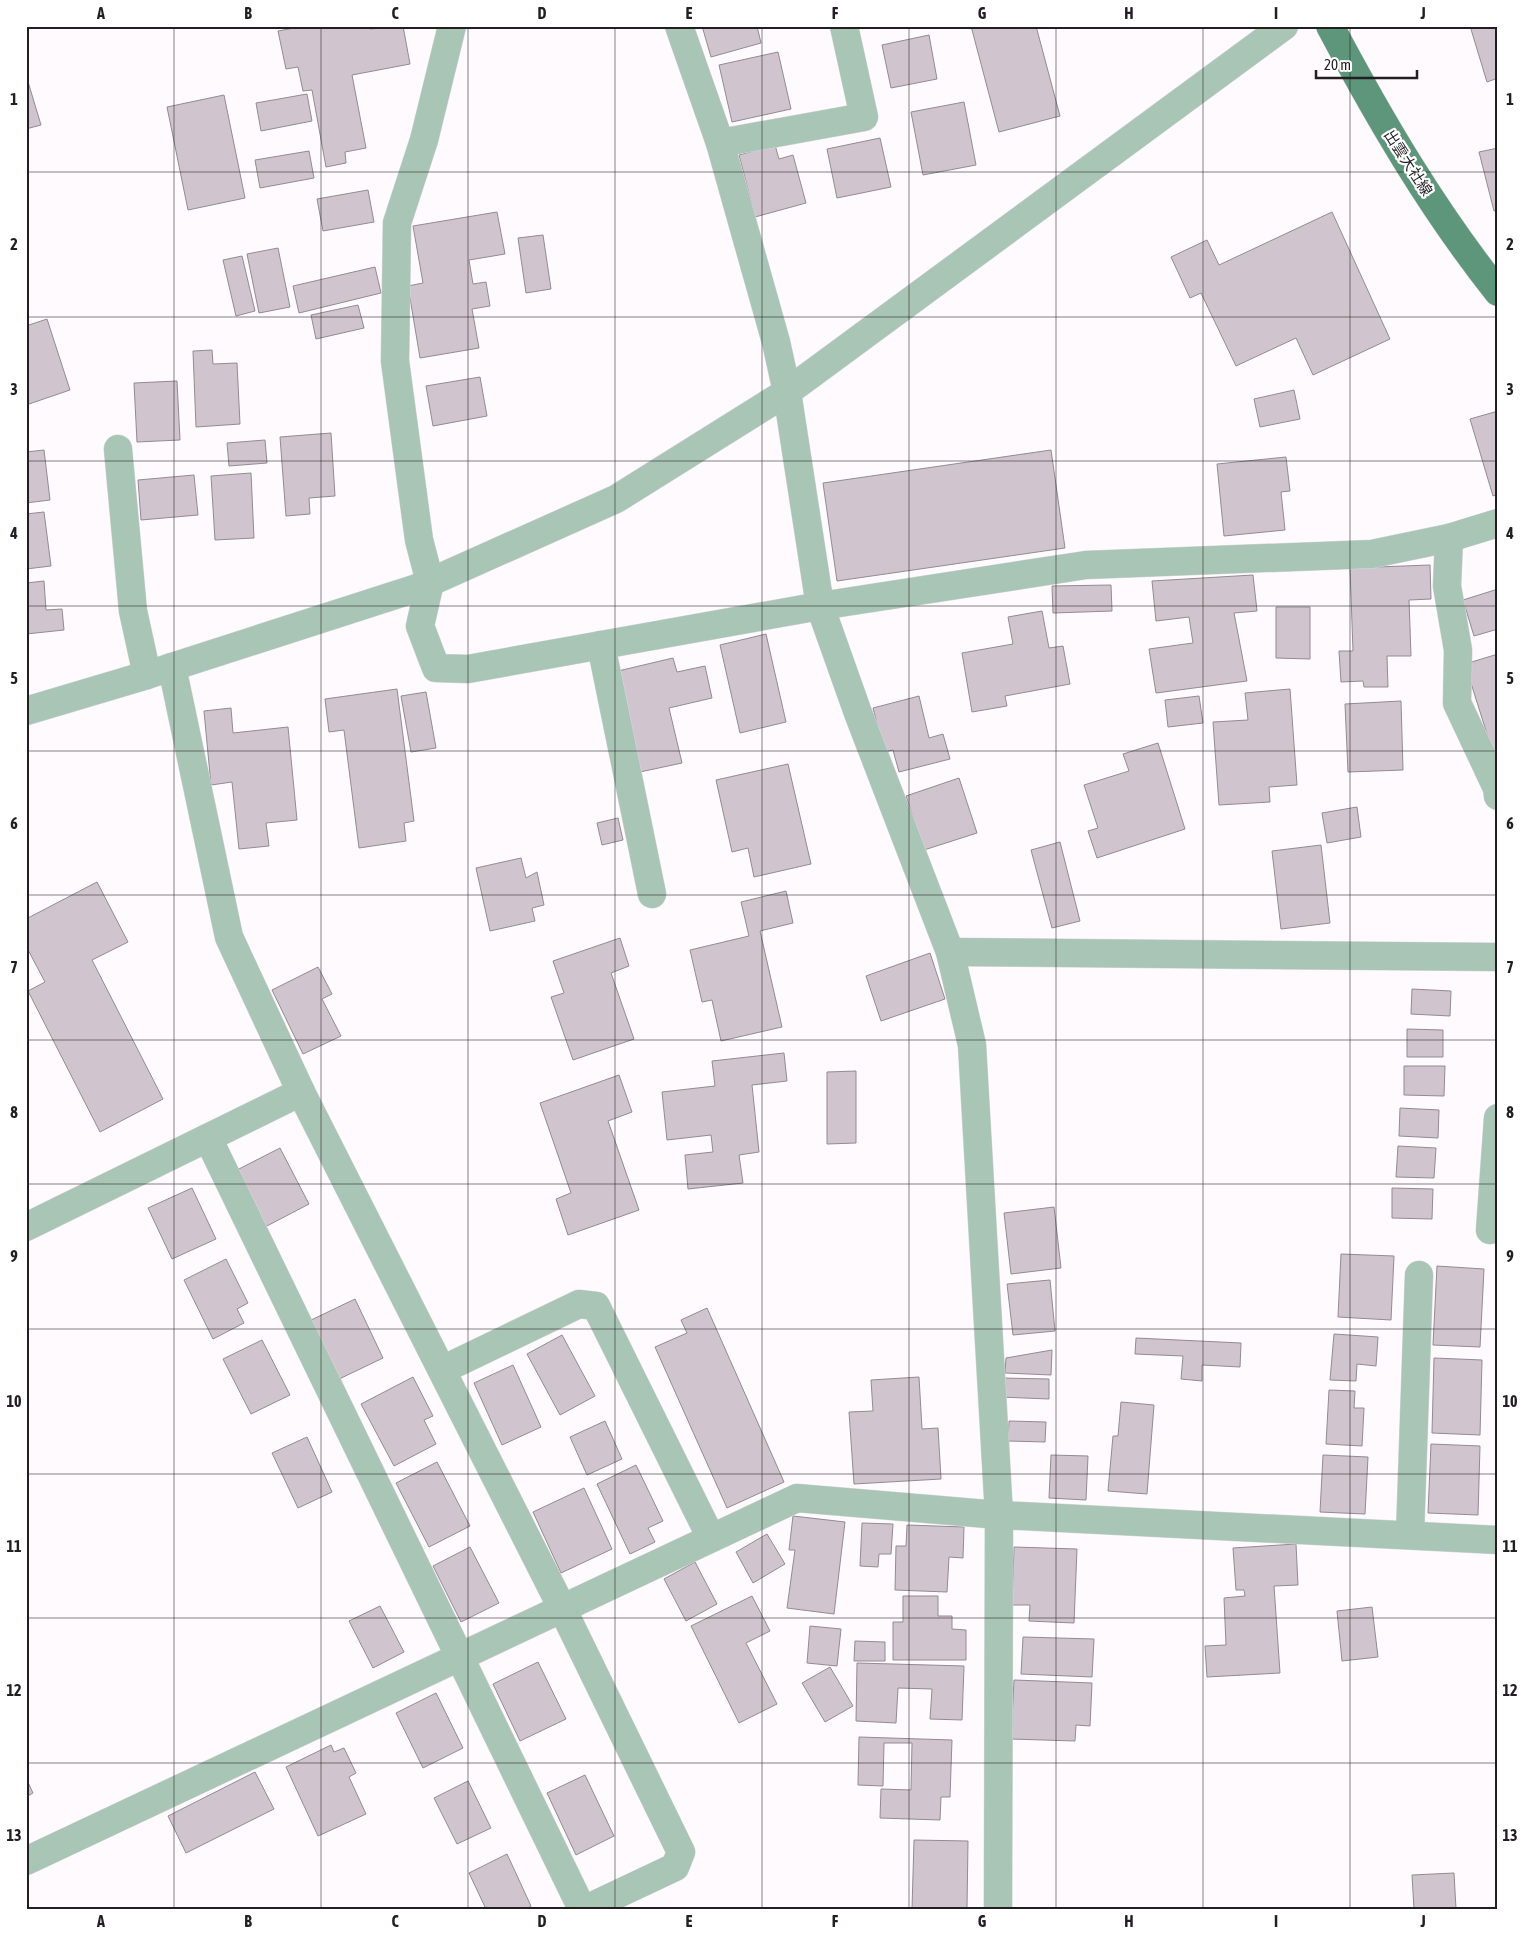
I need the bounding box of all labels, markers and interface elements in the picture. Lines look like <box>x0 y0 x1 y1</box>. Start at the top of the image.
text: A <box>96 4 105 22</box>
text: B <box>244 4 252 22</box>
text: C <box>391 4 399 22</box>
text: D <box>538 4 547 22</box>
text: E <box>686 4 693 22</box>
text: F <box>832 4 839 22</box>
text: G <box>978 4 987 22</box>
text: H <box>1124 4 1134 22</box>
text: I <box>1274 4 1278 22</box>
text: J <box>1419 4 1426 22</box>
scale bar <box>1316 48 1418 80</box>
text: 20 m <box>1324 56 1351 73</box>
text: 1 <box>10 90 18 108</box>
text: 1 <box>1506 90 1514 108</box>
street label: 出雲大社線 <box>1381 127 1436 199</box>
text: 2 <box>10 235 18 253</box>
text: 2 <box>1506 235 1514 253</box>
text: 3 <box>10 380 18 398</box>
text: 3 <box>1506 380 1514 398</box>
text: 4 <box>9 524 18 542</box>
text: 4 <box>1505 524 1514 542</box>
text: 5 <box>10 669 18 687</box>
text: 5 <box>1506 669 1514 687</box>
text: 6 <box>10 814 18 832</box>
text: 6 <box>1506 814 1514 832</box>
text: 7 <box>10 958 18 976</box>
text: 7 <box>1506 958 1514 976</box>
text: 8 <box>10 1103 18 1121</box>
text: 8 <box>1506 1103 1514 1121</box>
text: 9 <box>10 1247 18 1265</box>
text: 9 <box>1506 1247 1514 1265</box>
text: 10 <box>6 1392 22 1410</box>
text: 10 <box>1502 1392 1518 1410</box>
text: 11 <box>6 1537 22 1555</box>
text: 11 <box>1502 1537 1518 1555</box>
text: 12 <box>6 1681 22 1699</box>
text: 12 <box>1502 1681 1518 1699</box>
text: 13 <box>6 1826 22 1844</box>
text: 13 <box>1502 1826 1518 1844</box>
text: A <box>96 1912 105 1930</box>
text: B <box>244 1912 252 1930</box>
text: C <box>391 1912 399 1930</box>
text: D <box>538 1912 547 1930</box>
text: E <box>686 1912 693 1930</box>
text: F <box>832 1912 839 1930</box>
text: G <box>978 1912 987 1930</box>
text: H <box>1124 1912 1134 1930</box>
text: I <box>1274 1912 1278 1930</box>
text: J <box>1419 1912 1426 1930</box>

